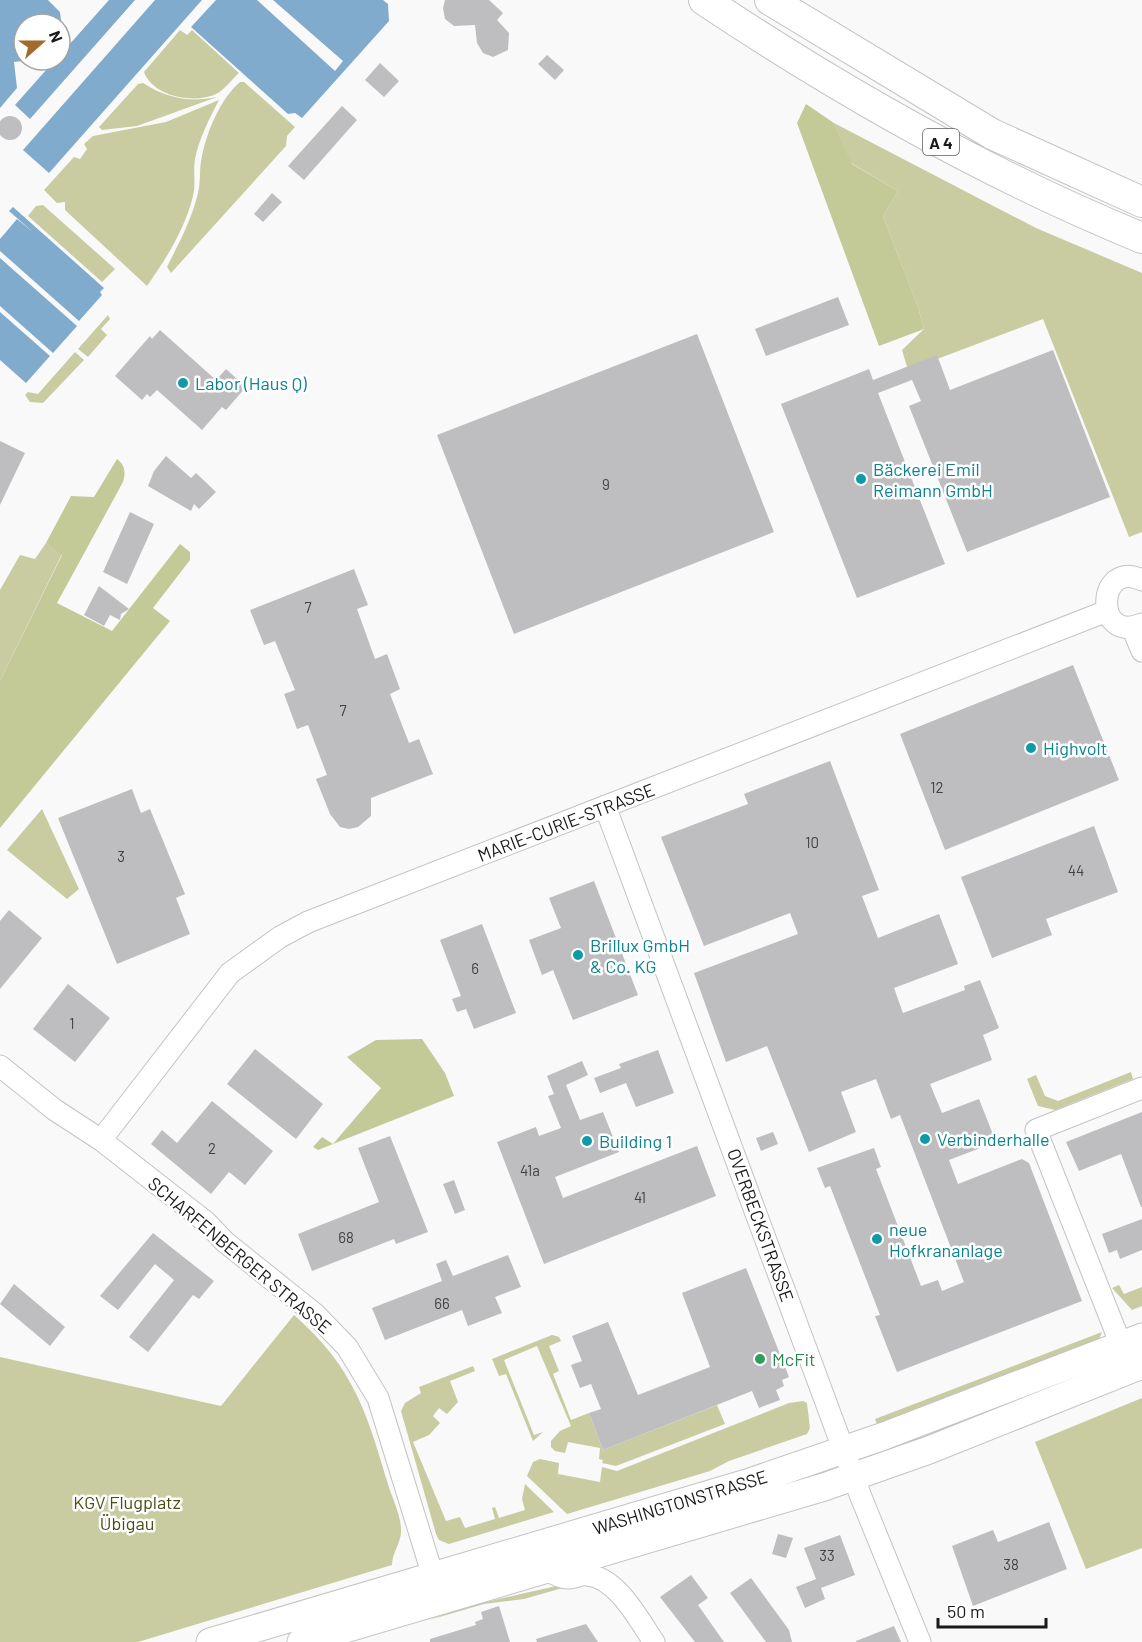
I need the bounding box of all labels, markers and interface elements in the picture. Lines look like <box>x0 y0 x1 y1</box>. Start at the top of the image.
north arrow <box>12 12 72 72</box>
text: N <box>46 28 67 45</box>
road number: A 4 <box>923 129 959 155</box>
place label: Labor (Haus Q) <box>195 372 307 394</box>
marker: Labor (Haus Q) <box>176 376 190 390</box>
place label: Bäckerei Emil Reimann GmbH <box>873 458 993 501</box>
marker: Bäckerei Emil Reimann GmbH <box>854 472 868 486</box>
house number: 9 <box>602 475 610 493</box>
house number: 7 <box>304 598 312 616</box>
house number: 7 <box>339 701 347 719</box>
place label: Highvolt <box>1043 737 1107 759</box>
marker: Highvolt <box>1024 741 1038 755</box>
street label: MARIE-CURIE-STRASSE <box>474 778 658 866</box>
house number: 12 <box>930 778 944 796</box>
house number: 10 <box>805 833 819 851</box>
house number: 3 <box>117 847 125 865</box>
house number: 44 <box>1068 861 1084 879</box>
place label: Brillux GmbH & Co. KG <box>590 934 690 977</box>
marker: Brillux GmbH & Co. KG <box>571 948 585 962</box>
house number: 6 <box>471 959 479 977</box>
house number: 1 <box>69 1014 75 1032</box>
place label: Verbinderhalle <box>937 1128 1050 1150</box>
place label: Building 1 <box>599 1130 672 1152</box>
marker: Verbinderhalle <box>918 1132 932 1146</box>
marker: Building 1 <box>580 1134 594 1148</box>
house number: 2 <box>208 1139 216 1157</box>
street label: OVERBECKSTRASSE <box>723 1145 799 1305</box>
house number: 41a <box>520 1161 540 1179</box>
street label: SCHARFENBERGER STRASSE <box>144 1172 336 1338</box>
house number: 41 <box>634 1188 646 1206</box>
place label: neue Hofkrananlage <box>889 1218 1003 1261</box>
house number: 68 <box>338 1228 354 1246</box>
marker: neue Hofkrananlage <box>870 1232 884 1246</box>
house number: 66 <box>434 1294 450 1312</box>
place label: McFit <box>772 1348 816 1370</box>
marker: McFit <box>753 1352 767 1366</box>
street label: WASHINGTONSTRASSE <box>590 1465 770 1539</box>
park label: KGV Flugplatz Übigau <box>73 1491 181 1534</box>
house number: 33 <box>819 1546 835 1564</box>
house number: 38 <box>1003 1555 1019 1573</box>
scale bar <box>938 1591 1046 1629</box>
text: 50 m <box>947 1600 985 1622</box>

